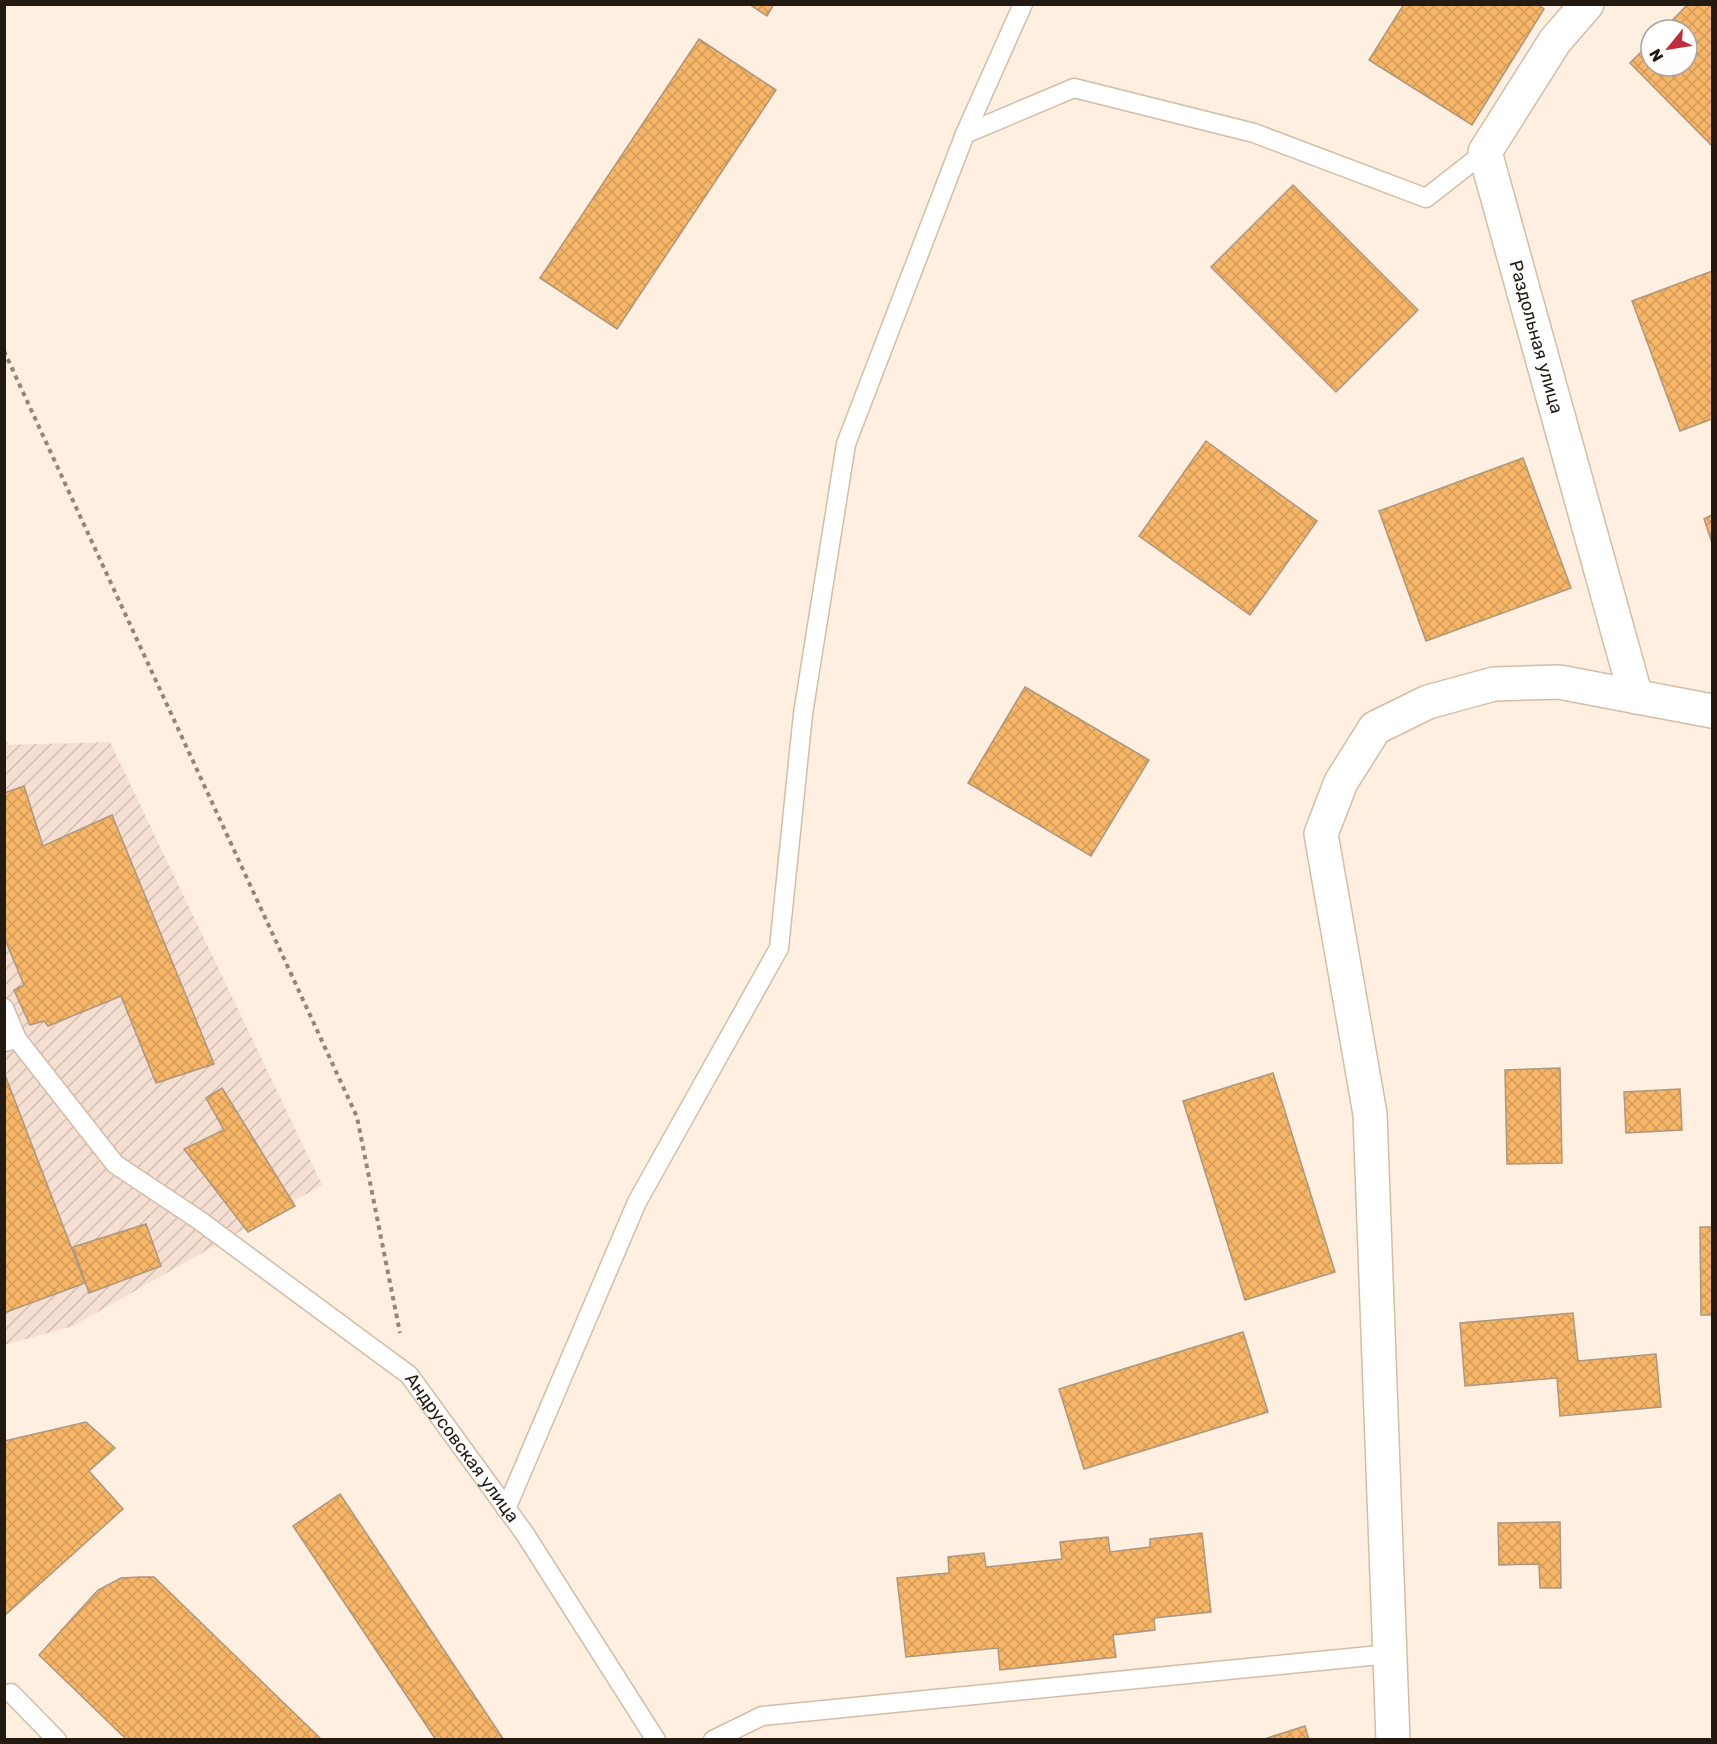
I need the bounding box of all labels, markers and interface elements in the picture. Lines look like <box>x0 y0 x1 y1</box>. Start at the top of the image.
north arrow <box>1639 18 1699 78</box>
text: N <box>1645 46 1668 65</box>
street label: Раздольная улица <box>1505 258 1568 416</box>
street label: Андрусовская улица <box>400 1369 524 1527</box>

